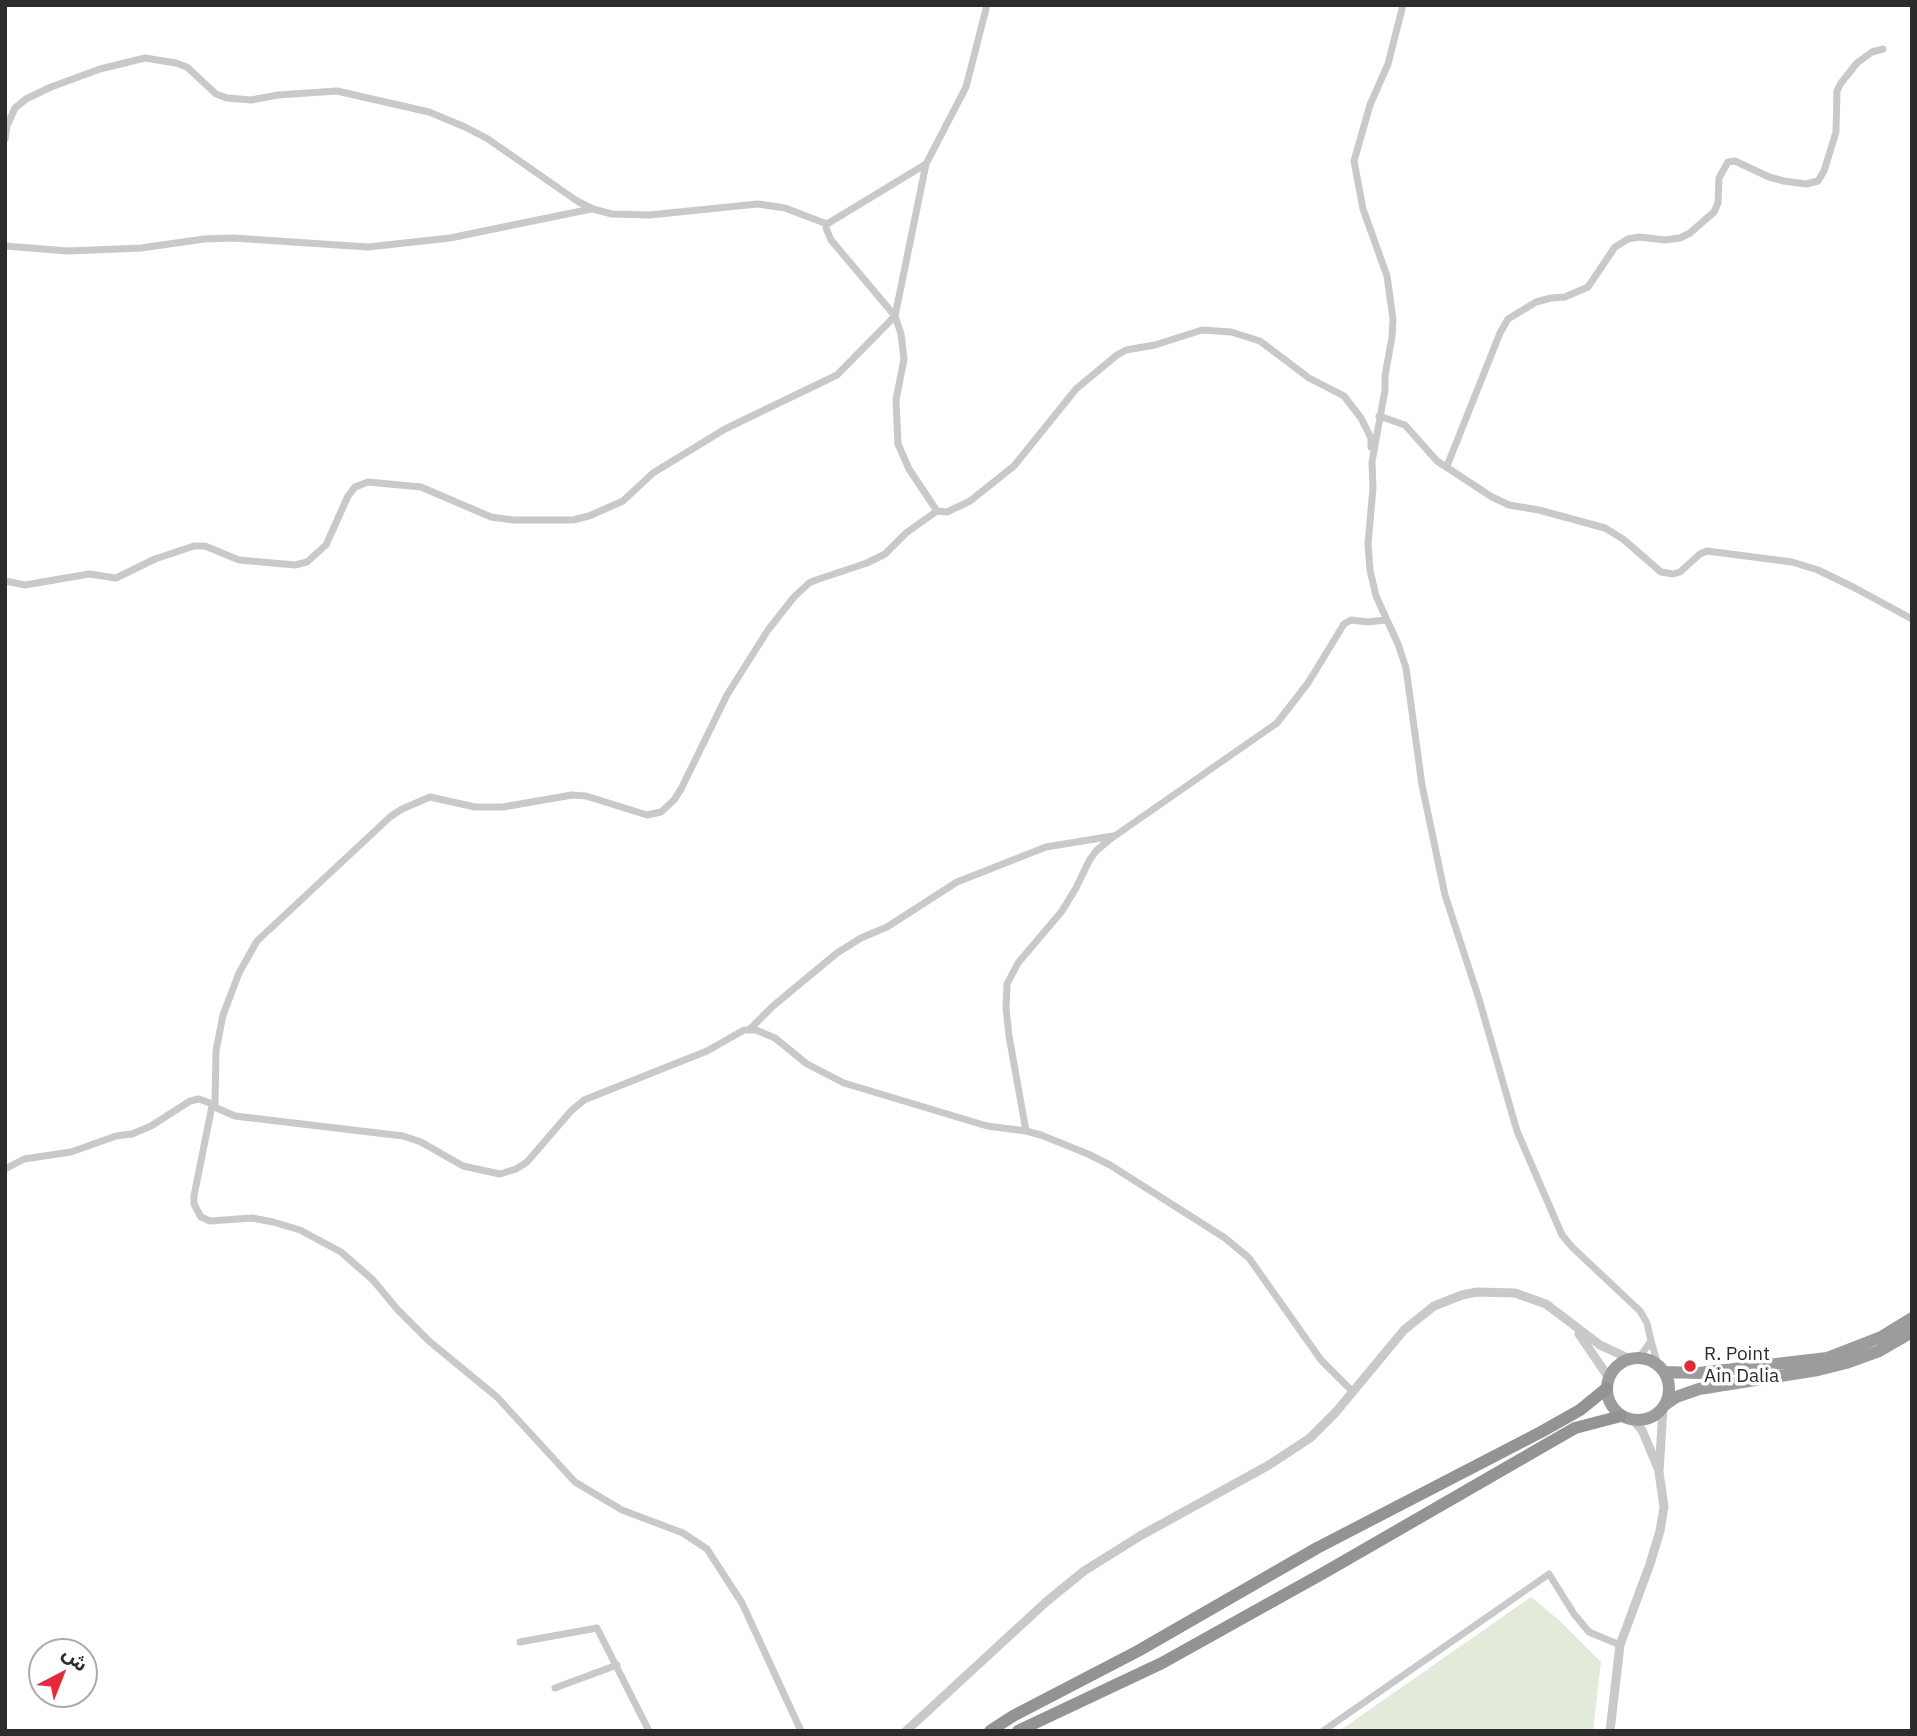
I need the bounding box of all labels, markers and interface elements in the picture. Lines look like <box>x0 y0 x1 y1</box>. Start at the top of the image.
place label: R. Point Ain Dalia <box>1704 1344 1779 1388</box>
marker: R. Point Ain Dalia <box>1682 1358 1698 1374</box>
north arrow <box>28 1638 98 1708</box>
text: ش <box>58 1641 93 1677</box>

